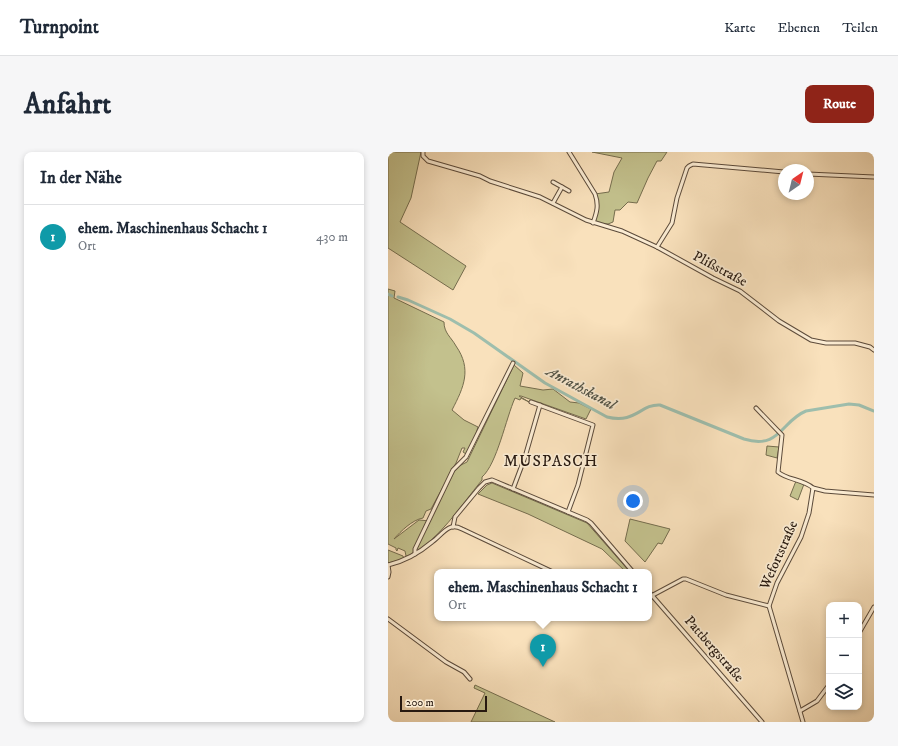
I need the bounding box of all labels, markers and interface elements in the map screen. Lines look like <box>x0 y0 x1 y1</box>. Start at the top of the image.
text: Turnpoint <box>20 16 99 39</box>
text: Karte <box>724 19 755 37</box>
text: Ebenen <box>777 19 820 37</box>
text: Teilen <box>842 19 878 37</box>
button: Route <box>805 85 874 123</box>
text: Anfahrt <box>24 87 111 122</box>
north arrow <box>778 164 814 200</box>
text: In der Nähe <box>40 167 122 189</box>
text: ehem. Maschinenhaus Schacht 1 <box>78 219 267 238</box>
text: 1 <box>51 229 55 245</box>
text: 430 m <box>316 229 348 245</box>
text: Ort <box>78 238 96 254</box>
street label: Plißstraße <box>690 247 750 291</box>
water label: Anrathskanal <box>541 361 621 415</box>
district label: MUSPASCH <box>504 451 598 471</box>
your location <box>623 491 643 511</box>
street label: Wefortstraße <box>755 518 802 593</box>
popup <box>434 569 652 621</box>
text: ehem. Maschinenhaus Schacht 1 <box>448 578 638 597</box>
text: Ort <box>448 597 467 613</box>
map controls <box>826 602 862 710</box>
button: + <box>826 602 862 638</box>
street label: Pattbergstraße <box>680 612 748 686</box>
pin: 1 <box>530 634 556 667</box>
button: − <box>826 638 862 674</box>
button: layers <box>826 674 862 710</box>
scale bar <box>400 694 487 713</box>
text: 200 m <box>406 696 434 710</box>

